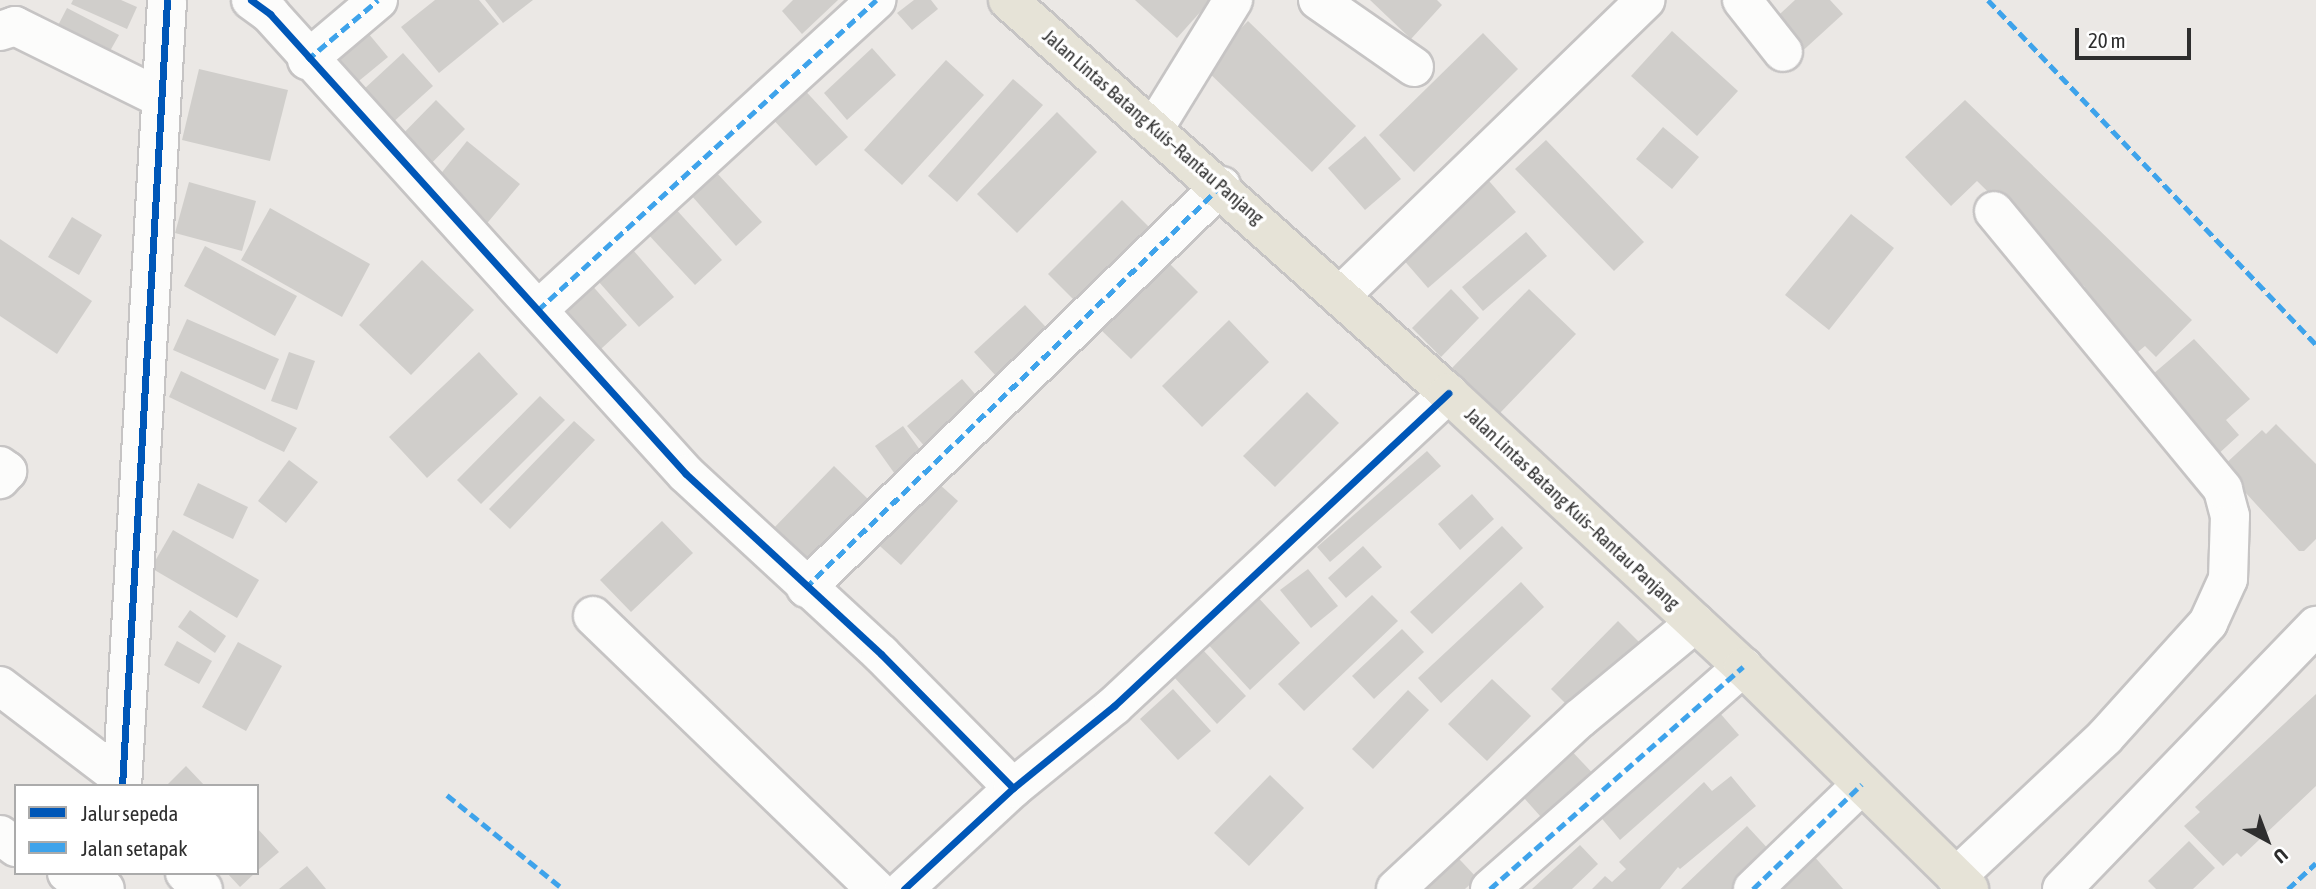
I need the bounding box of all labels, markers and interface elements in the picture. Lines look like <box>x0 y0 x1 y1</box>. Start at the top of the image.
scale bar <box>2078 14 2194 58</box>
street label: Jalan Lintas Batang Kuis–Rantau Panjang <box>1038 25 1268 229</box>
text: 20 m <box>2088 28 2126 52</box>
street label: Jalan Lintas Batang Kuis–Rantau Panjang <box>1460 403 1684 615</box>
legend <box>14 784 259 875</box>
text: Jalur sepeda <box>81 801 178 825</box>
north arrow <box>2232 805 2302 875</box>
text: Jalan setapak <box>81 836 188 860</box>
text: U <box>2269 844 2292 868</box>

